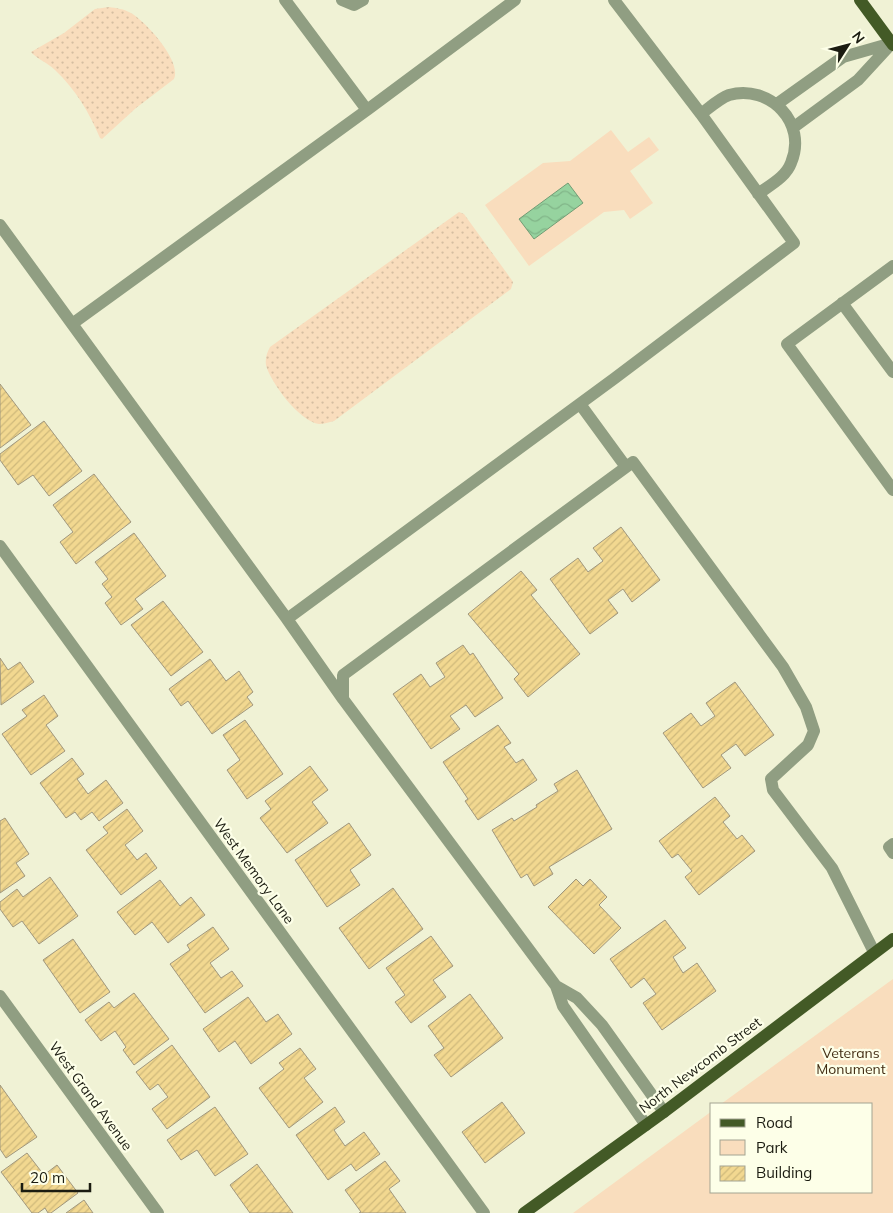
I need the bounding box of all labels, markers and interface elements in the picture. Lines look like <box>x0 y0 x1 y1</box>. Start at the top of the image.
north arrow <box>823 20 873 70</box>
text: N <box>848 28 869 47</box>
street label: West Memory Lane <box>210 815 298 927</box>
street label: North Newcomb Street <box>635 1013 765 1117</box>
street label: West Grand Avenue <box>45 1038 137 1154</box>
park label: Veterans Monument <box>816 1044 886 1078</box>
legend <box>710 1103 873 1193</box>
text: Road <box>756 1113 793 1132</box>
text: Park <box>756 1138 788 1157</box>
scale bar <box>22 1160 90 1192</box>
text: Building <box>756 1163 812 1182</box>
text: 20 m <box>30 1168 65 1187</box>

